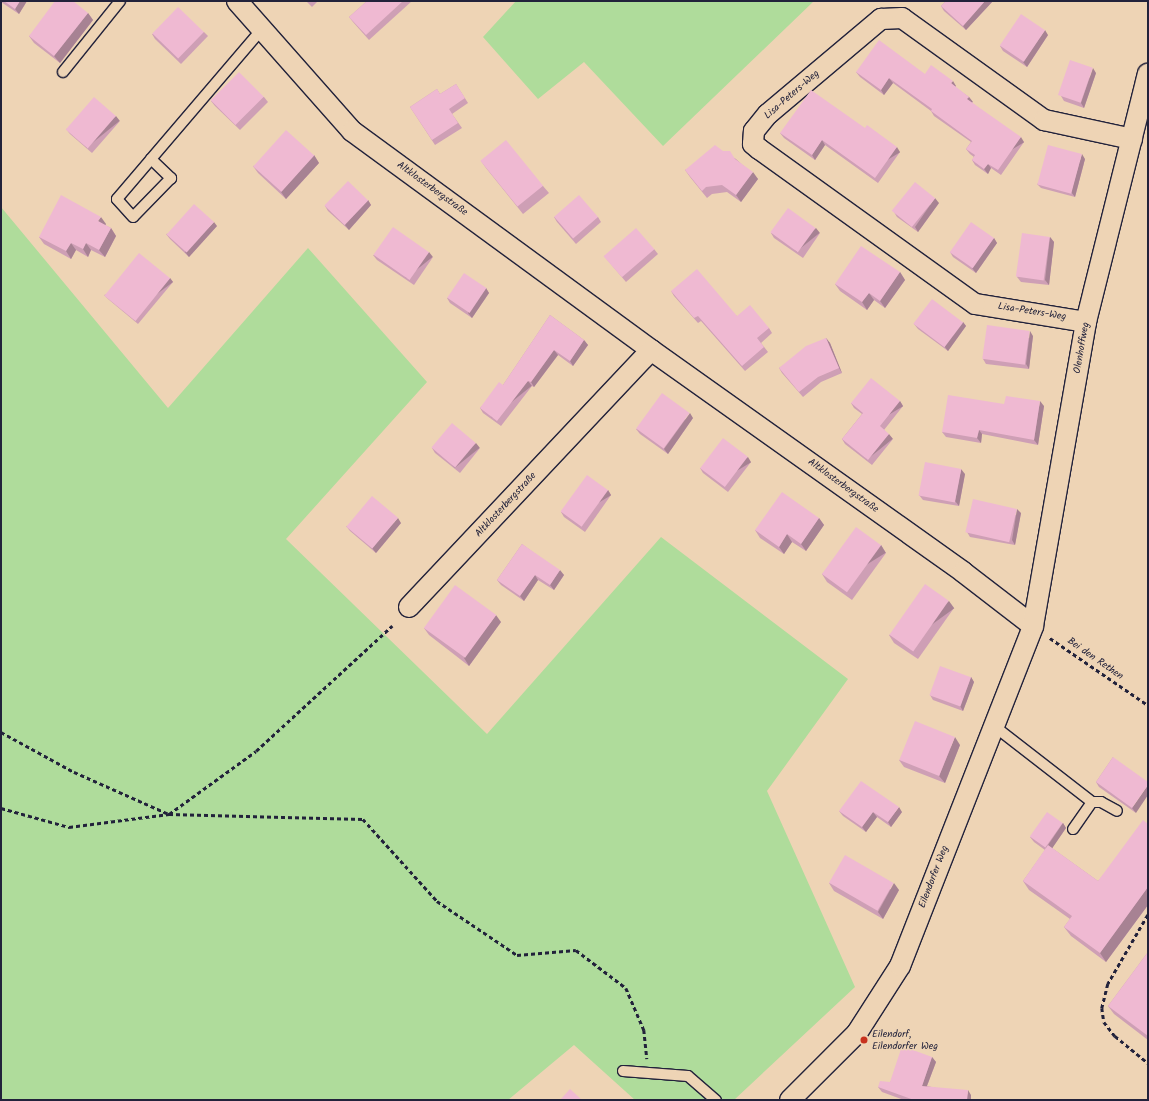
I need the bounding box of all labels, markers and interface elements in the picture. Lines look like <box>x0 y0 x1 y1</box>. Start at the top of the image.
street label: Lisa-Peters-Weg <box>762 68 822 122</box>
street label: Altklosterbergstraße <box>394 159 470 219</box>
street label: Lisa-Peters-Weg <box>997 301 1067 323</box>
street label: Olenhoffweg <box>1072 321 1092 375</box>
street label: Altklosterbergstraße <box>805 456 881 516</box>
street label: Altklosterbergstraße <box>473 470 539 540</box>
street label: Bei den Rethen <box>1065 635 1125 683</box>
street label: Eilendorfer Weg <box>917 844 951 910</box>
place label: Eilendorf, Eilendorfer Weg <box>872 1028 938 1052</box>
marker: Eilendorf, Eilendorfer Weg <box>859 1035 869 1045</box>

